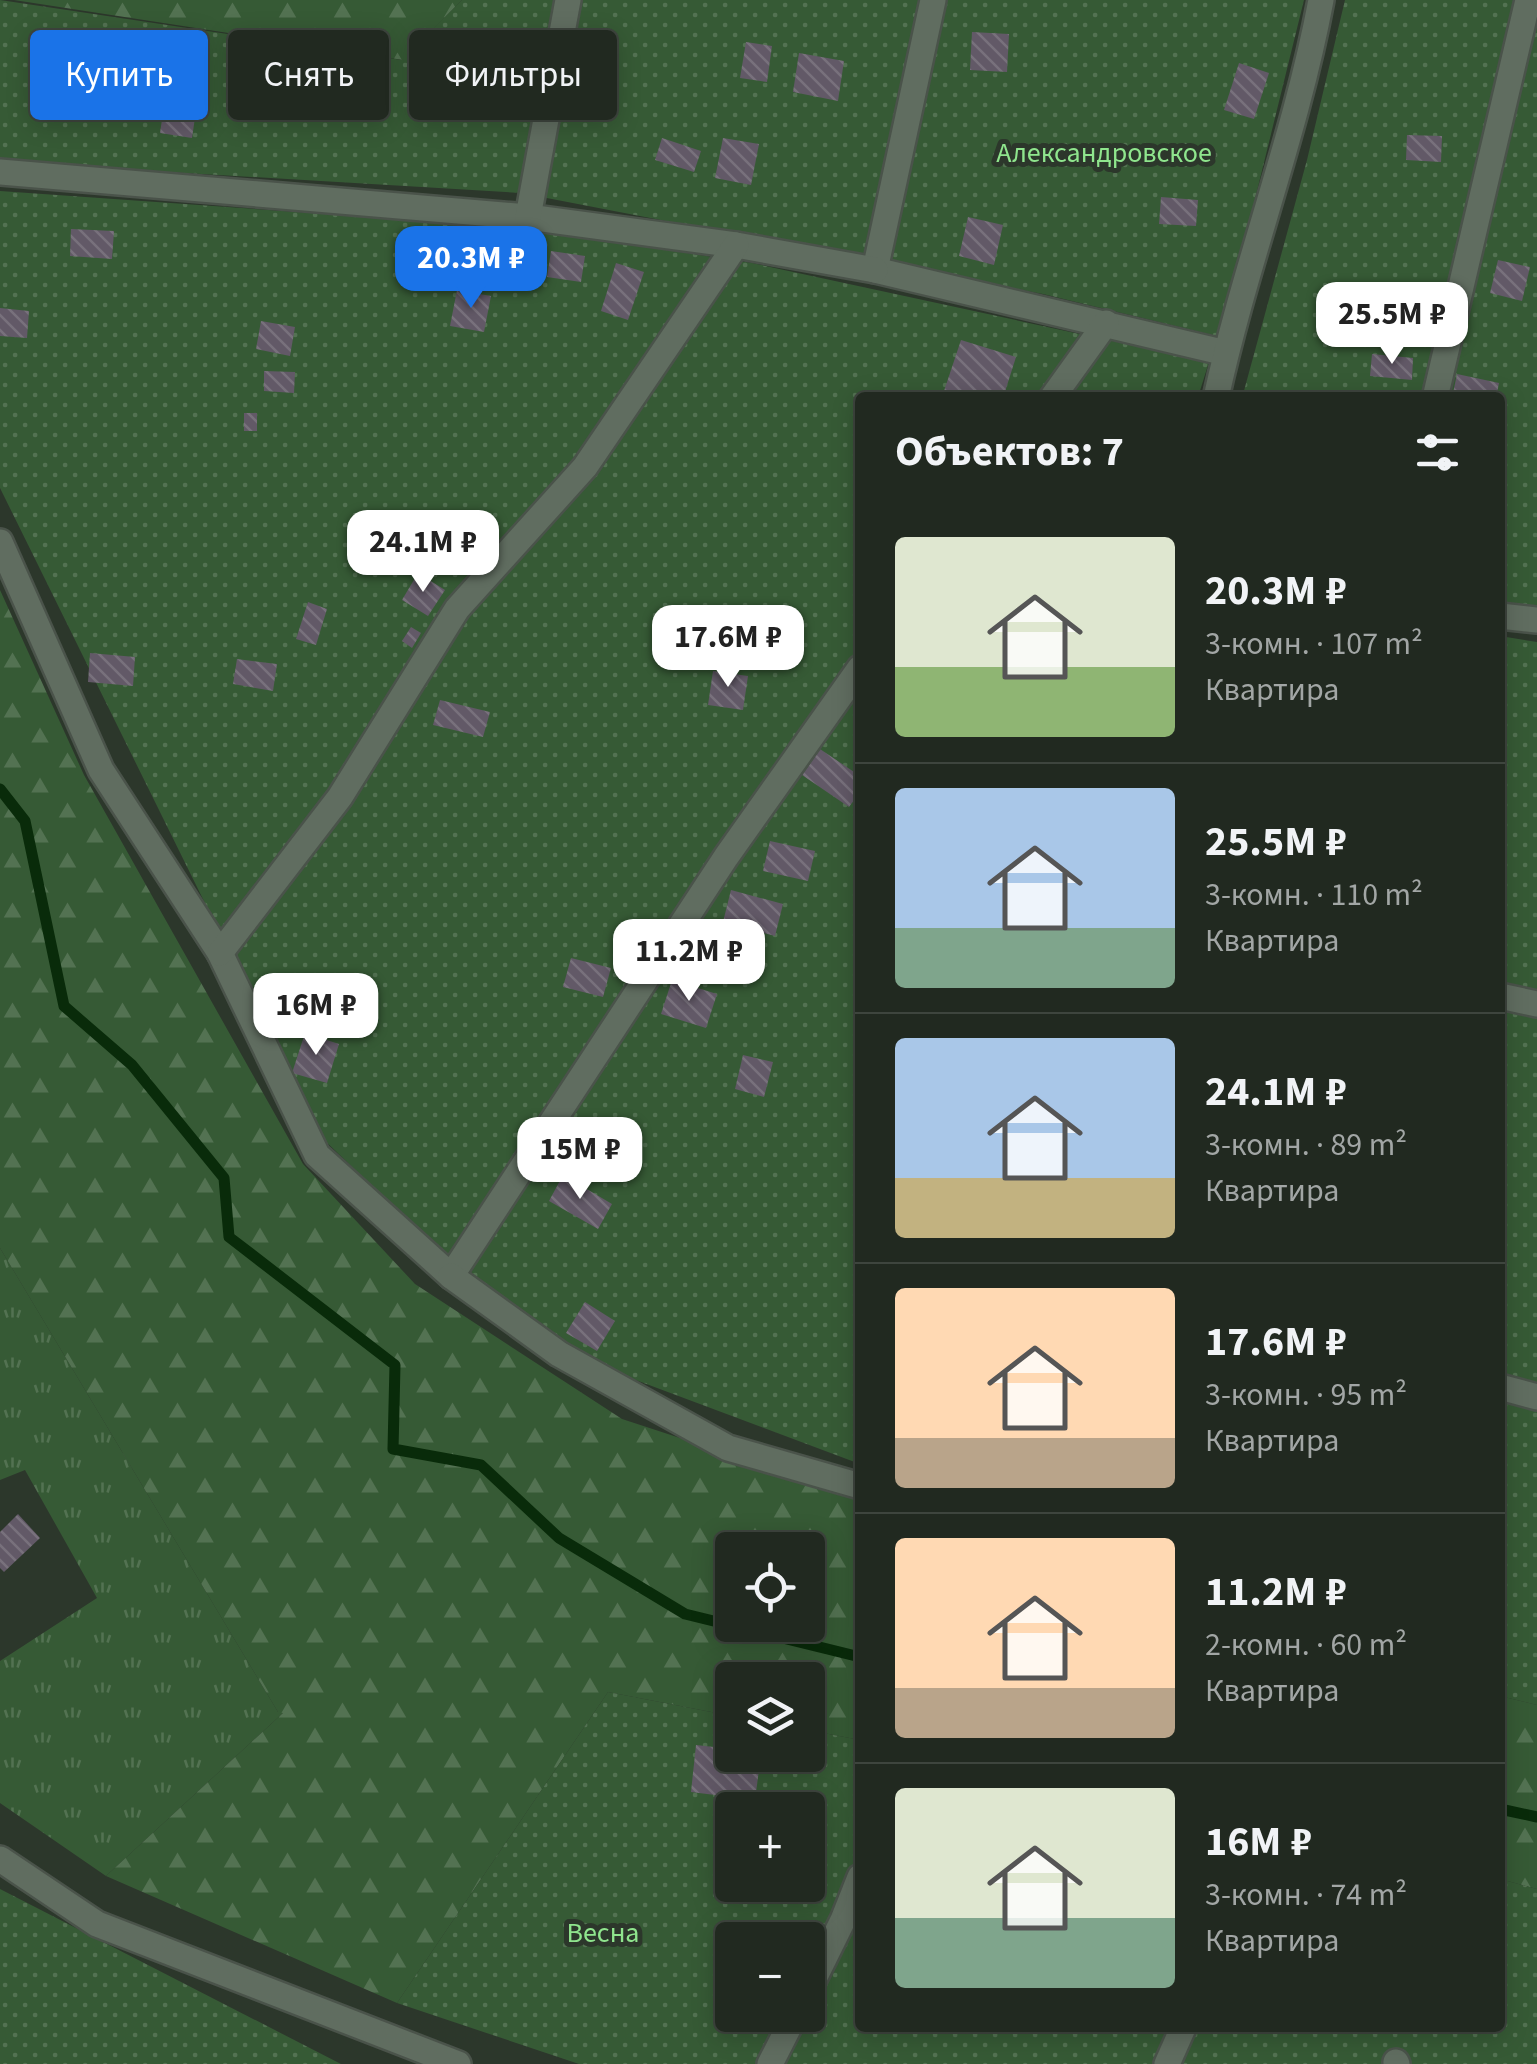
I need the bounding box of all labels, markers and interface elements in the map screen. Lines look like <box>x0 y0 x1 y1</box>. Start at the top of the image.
chip: Купить <box>30 30 208 120</box>
chip: Снять <box>228 30 389 120</box>
chip: Фильтры <box>409 30 617 120</box>
park label: Александровское <box>996 133 1212 173</box>
pin: 20.3M ₽ <box>379 226 563 311</box>
text: 20.3M ₽ <box>417 235 525 281</box>
pin: 25.5M ₽ <box>1300 282 1484 367</box>
text: 25.5M ₽ <box>1338 291 1446 337</box>
text: Объектов: 7 <box>895 422 1124 482</box>
icon: filters <box>1410 425 1465 480</box>
pin: 24.1M ₽ <box>331 510 515 595</box>
text: 24.1M ₽ <box>369 519 477 565</box>
text: 20.3M ₽ <box>1205 561 1347 621</box>
icon: home <box>975 577 1095 697</box>
pin: 17.6M ₽ <box>636 605 820 690</box>
text: 17.6M ₽ <box>674 614 782 660</box>
text: 3-комн. · 107 m² <box>1205 621 1423 667</box>
text: Квартира <box>1205 667 1339 713</box>
text: 25.5M ₽ <box>1205 812 1347 872</box>
icon: home <box>975 828 1095 948</box>
text: 3-комн. · 110 m² <box>1205 872 1423 918</box>
text: Квартира <box>1205 918 1339 964</box>
pin: 11.2M ₽ <box>597 919 781 1004</box>
text: 11.2M ₽ <box>635 928 743 974</box>
pin: 16M ₽ <box>246 973 386 1058</box>
text: 16M ₽ <box>275 982 357 1028</box>
text: 24.1M ₽ <box>1205 1062 1347 1122</box>
icon: home <box>975 1078 1095 1198</box>
pin: 15M ₽ <box>510 1117 650 1202</box>
text: 3-комн. · 89 m² <box>1205 1122 1407 1168</box>
text: 15M ₽ <box>539 1126 621 1172</box>
text: Квартира <box>1205 1168 1339 1214</box>
text: 17.6M ₽ <box>1205 1312 1347 1372</box>
icon: home <box>975 1328 1095 1448</box>
text: 3-комн. · 95 m² <box>1205 1372 1407 1418</box>
text: Квартира <box>1205 1418 1339 1464</box>
map controls <box>715 1532 825 2032</box>
button: locate <box>715 1532 825 1642</box>
text: 11.2M ₽ <box>1205 1562 1347 1622</box>
icon: home <box>975 1578 1095 1698</box>
text: 2-комн. · 60 m² <box>1205 1622 1407 1668</box>
button: layers <box>715 1662 825 1772</box>
text: Квартира <box>1205 1668 1339 1714</box>
button: + <box>715 1792 825 1902</box>
text: 16M ₽ <box>1205 1812 1312 1872</box>
icon: home <box>975 1828 1095 1948</box>
text: 3-комн. · 74 m² <box>1205 1872 1407 1918</box>
park label: Весна <box>567 1913 639 1953</box>
text: Квартира <box>1205 1918 1339 1964</box>
button: − <box>715 1922 825 2032</box>

